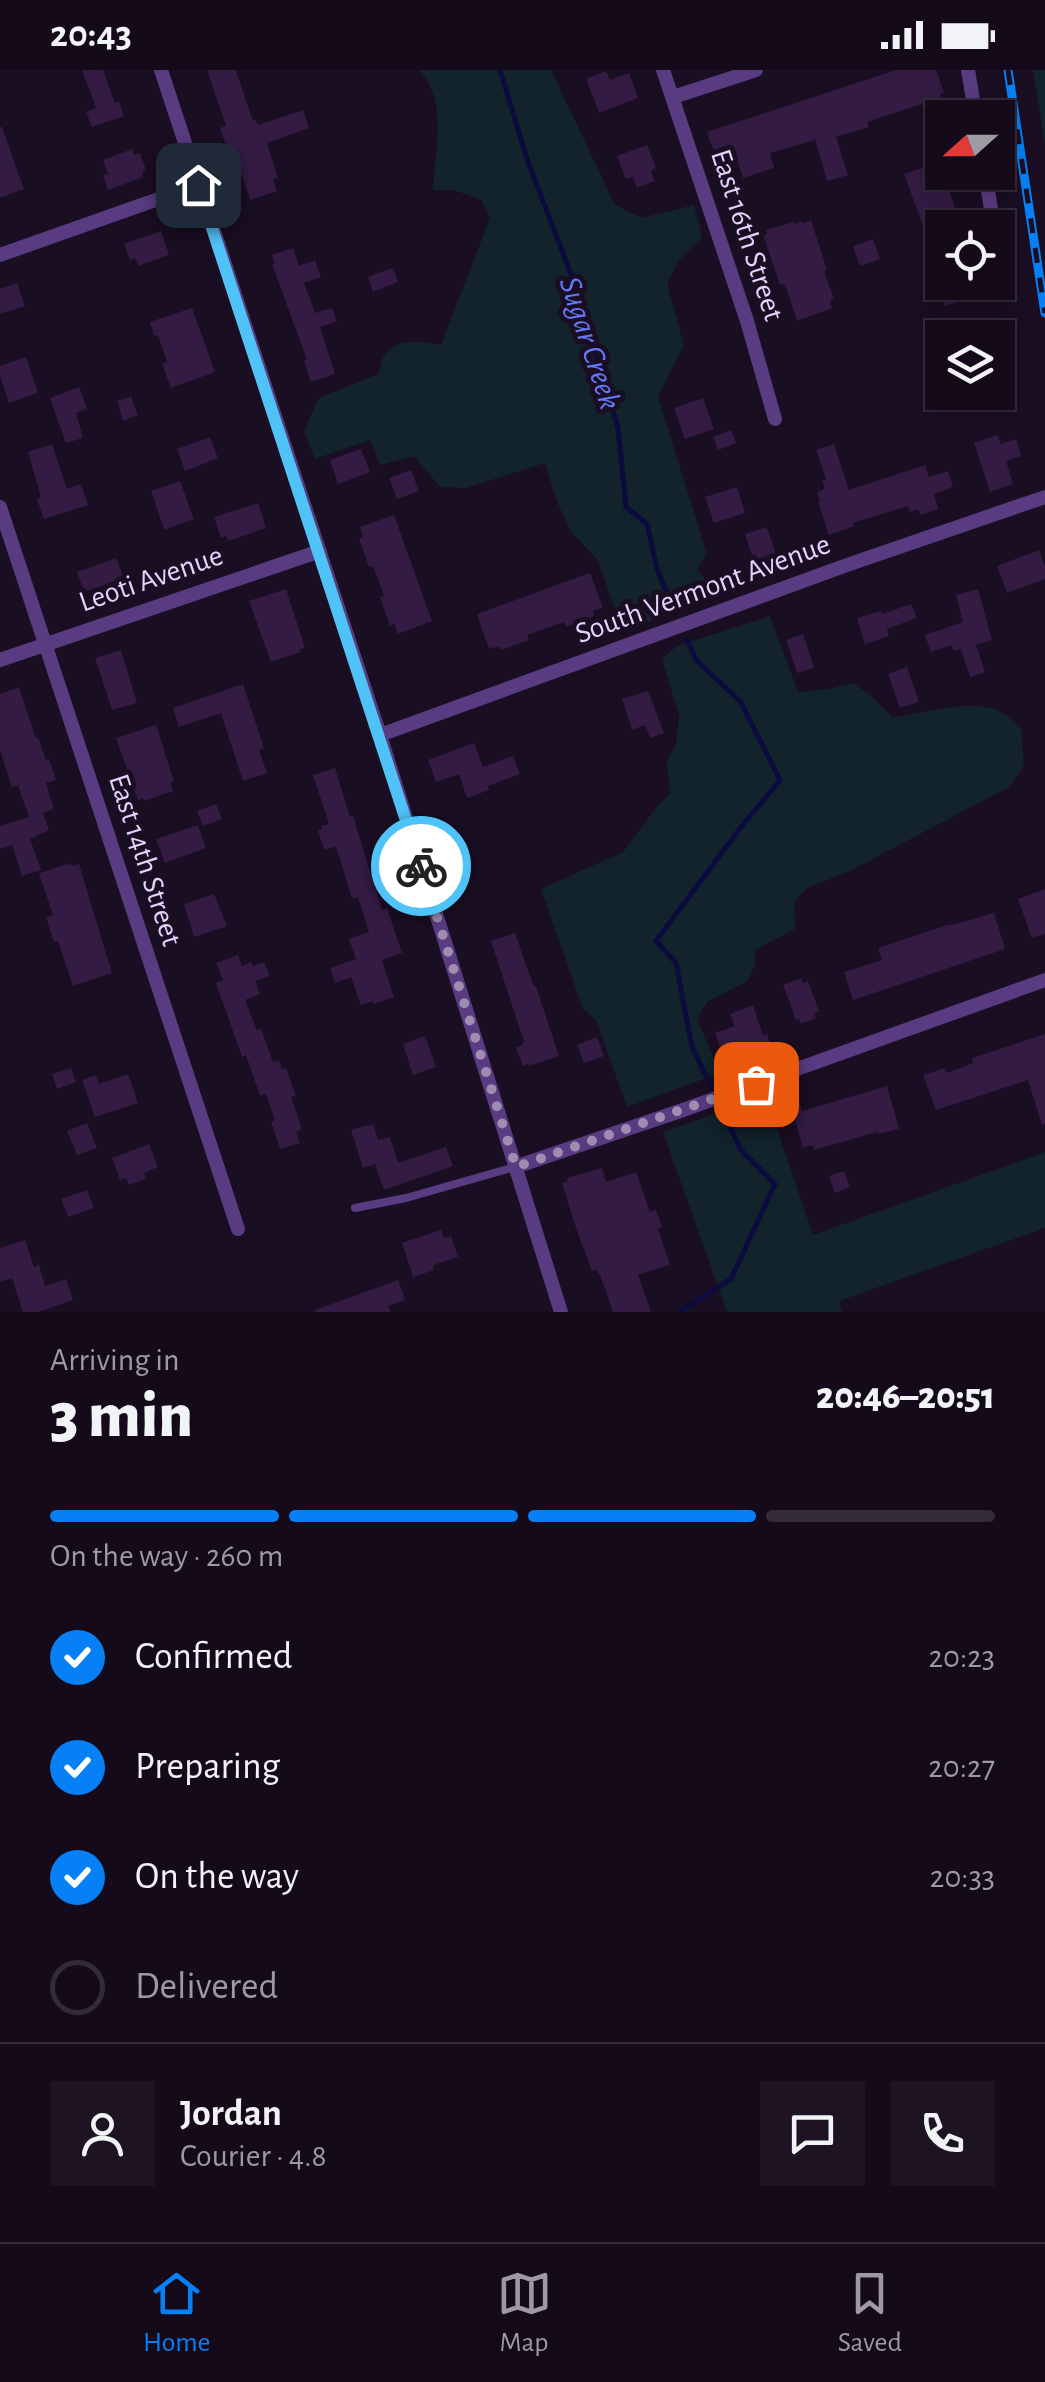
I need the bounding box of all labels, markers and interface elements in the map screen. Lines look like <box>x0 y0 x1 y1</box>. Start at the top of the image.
text: 20:43 <box>50 16 132 54</box>
north arrow <box>925 100 1015 190</box>
map controls <box>925 100 1015 410</box>
pin <box>156 143 241 228</box>
street label: East 16th Street <box>705 145 789 325</box>
icon: home <box>171 158 226 213</box>
button: locate <box>925 210 1015 300</box>
water label: Sugar Creek <box>554 273 626 413</box>
button: layers <box>925 320 1015 410</box>
street label: South Vermont Avenue <box>572 529 834 649</box>
street label: Leoti Avenue <box>75 540 227 618</box>
street label: East 14th Street <box>103 770 187 950</box>
courier <box>371 816 471 916</box>
icon: bike <box>394 839 449 894</box>
pin <box>714 1042 799 1127</box>
icon: bag <box>729 1057 784 1112</box>
text: Arriving in <box>50 1344 179 1376</box>
text: 20:46–20:51 <box>816 1378 995 1416</box>
text: 3 min <box>50 1384 193 1449</box>
text: On the way · 260 m <box>50 1540 283 1572</box>
icon: check <box>50 1630 105 1685</box>
text: Confirmed <box>135 1638 292 1676</box>
text: 20:23 <box>928 1641 995 1673</box>
icon: check <box>50 1740 105 1795</box>
text: Preparing <box>135 1748 280 1786</box>
text: 20:27 <box>928 1751 995 1783</box>
icon: check <box>50 1850 105 1905</box>
text: On the way <box>135 1858 299 1896</box>
text: 20:33 <box>930 1861 995 1893</box>
text: Delivered <box>135 1968 278 2006</box>
button: person <box>50 2081 155 2186</box>
button: chat <box>760 2081 865 2186</box>
button: phone <box>890 2081 995 2186</box>
text: Jordan <box>180 2095 282 2133</box>
text: Courier · 4.8 <box>180 2140 327 2172</box>
tab: Home <box>143 2266 210 2360</box>
tab: Map <box>497 2266 552 2360</box>
tab: Saved <box>838 2266 902 2360</box>

